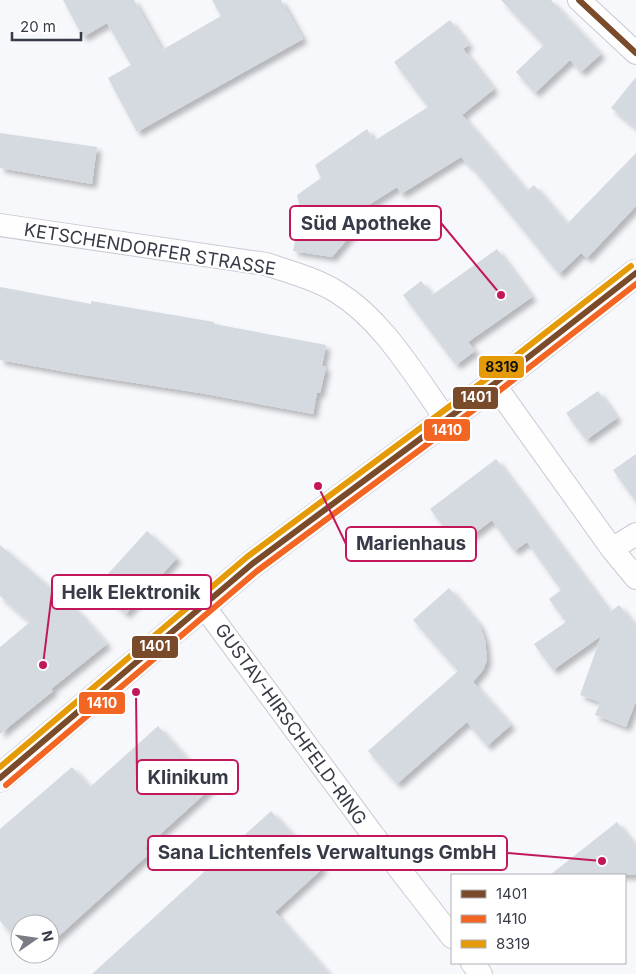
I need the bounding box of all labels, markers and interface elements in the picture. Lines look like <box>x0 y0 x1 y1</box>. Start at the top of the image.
scale bar <box>12 10 81 42</box>
text: 20 m <box>20 17 56 36</box>
callout: Süd Apotheke <box>290 206 441 240</box>
text: Süd Apotheke <box>301 212 431 235</box>
street label: KETSCHENDORFER STRASSE <box>23 219 277 279</box>
line badge: 8319 <box>478 355 525 379</box>
text: 8319 <box>485 358 519 375</box>
line badge: 1401 <box>452 386 499 410</box>
text: 1401 <box>461 388 491 405</box>
line badge: 1410 <box>423 418 471 442</box>
text: 1410 <box>432 421 462 438</box>
callout: Marienhaus <box>346 527 476 561</box>
text: Marienhaus <box>356 532 466 555</box>
callout: Helk Elektronik <box>52 575 211 609</box>
text: Helk Elektronik <box>61 581 201 604</box>
street label: GUSTAV-HIRSCHFELD-RING <box>211 619 371 829</box>
line badge: 1401 <box>131 635 179 659</box>
text: 1401 <box>140 637 170 654</box>
line badge: 1410 <box>78 691 126 715</box>
text: 1410 <box>87 694 117 711</box>
callout: Klinikum <box>137 760 238 794</box>
text: Klinikum <box>147 766 229 789</box>
callout: Sana Lichtenfels Verwaltungs GmbH <box>148 836 507 870</box>
text: Sana Lichtenfels Verwaltungs GmbH <box>158 841 496 864</box>
legend <box>451 874 626 964</box>
text: 1401 <box>496 884 527 903</box>
text: 1410 <box>496 909 527 928</box>
north arrow <box>10 914 60 964</box>
text: N <box>39 929 58 943</box>
text: 8319 <box>496 934 530 953</box>

